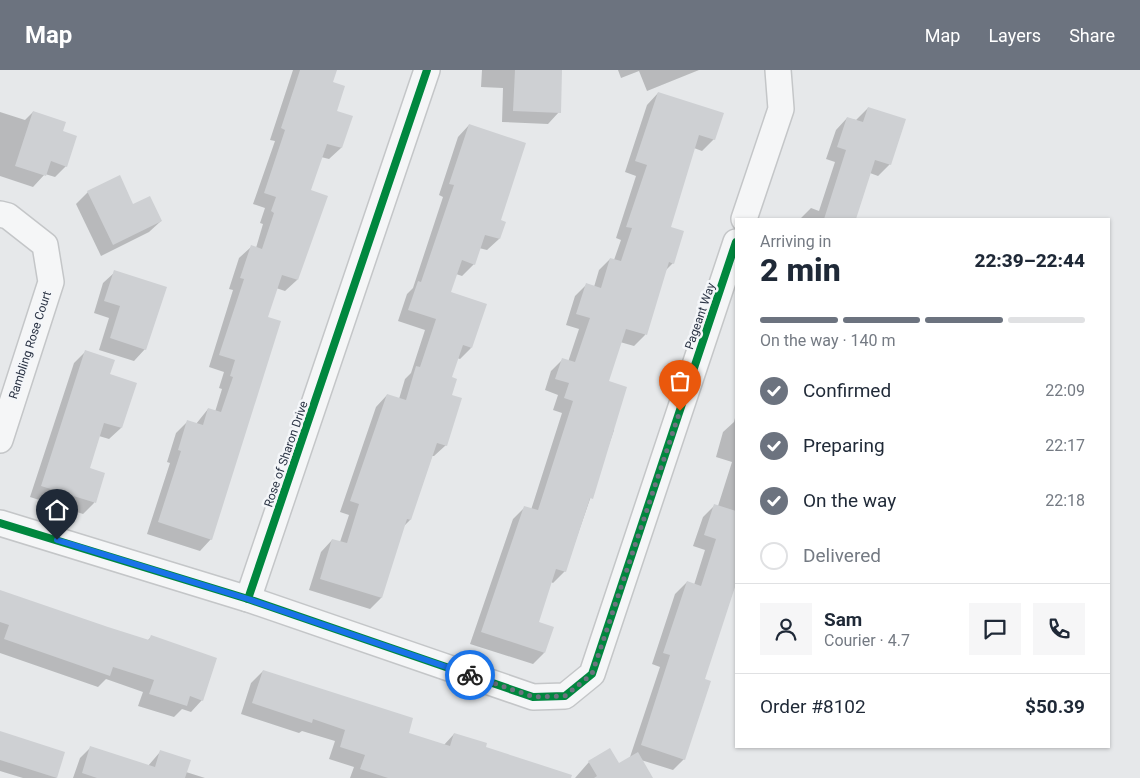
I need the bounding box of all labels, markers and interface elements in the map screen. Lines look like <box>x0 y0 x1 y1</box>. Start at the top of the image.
text: Map <box>25 21 72 49</box>
text: Map <box>925 25 960 46</box>
text: Layers <box>988 25 1041 46</box>
text: Share <box>1069 25 1115 46</box>
text: Arriving in <box>760 232 831 251</box>
text: 22:39–22:44 <box>974 249 1085 272</box>
text: 2 min <box>760 251 841 289</box>
street label: Pageant Way <box>682 280 718 351</box>
street label: Rambling Rose Court <box>6 289 54 401</box>
text: On the way · 140 m <box>760 331 896 350</box>
pin <box>659 360 701 411</box>
icon: bag <box>666 367 694 395</box>
icon: check <box>760 377 788 405</box>
text: Confirmed <box>803 379 891 402</box>
text: 22:09 <box>1045 381 1085 400</box>
street label: Rose of Sharon Drive <box>261 399 311 509</box>
icon: check <box>760 432 788 460</box>
text: Preparing <box>803 434 885 457</box>
text: 22:17 <box>1045 436 1085 455</box>
icon: check <box>760 487 788 515</box>
pin <box>36 489 78 540</box>
text: On the way <box>803 489 896 512</box>
text: 22:18 <box>1045 491 1085 510</box>
icon: home <box>43 496 71 524</box>
text: Delivered <box>803 544 881 567</box>
button: person <box>760 603 812 655</box>
button: chat <box>969 603 1021 655</box>
button: phone <box>1033 603 1085 655</box>
text: Sam <box>824 608 862 631</box>
text: Courier · 4.7 <box>824 631 910 650</box>
courier <box>445 650 495 700</box>
icon: bike <box>456 661 484 689</box>
text: Order #8102 <box>760 695 866 718</box>
text: $50.39 <box>1025 695 1085 718</box>

